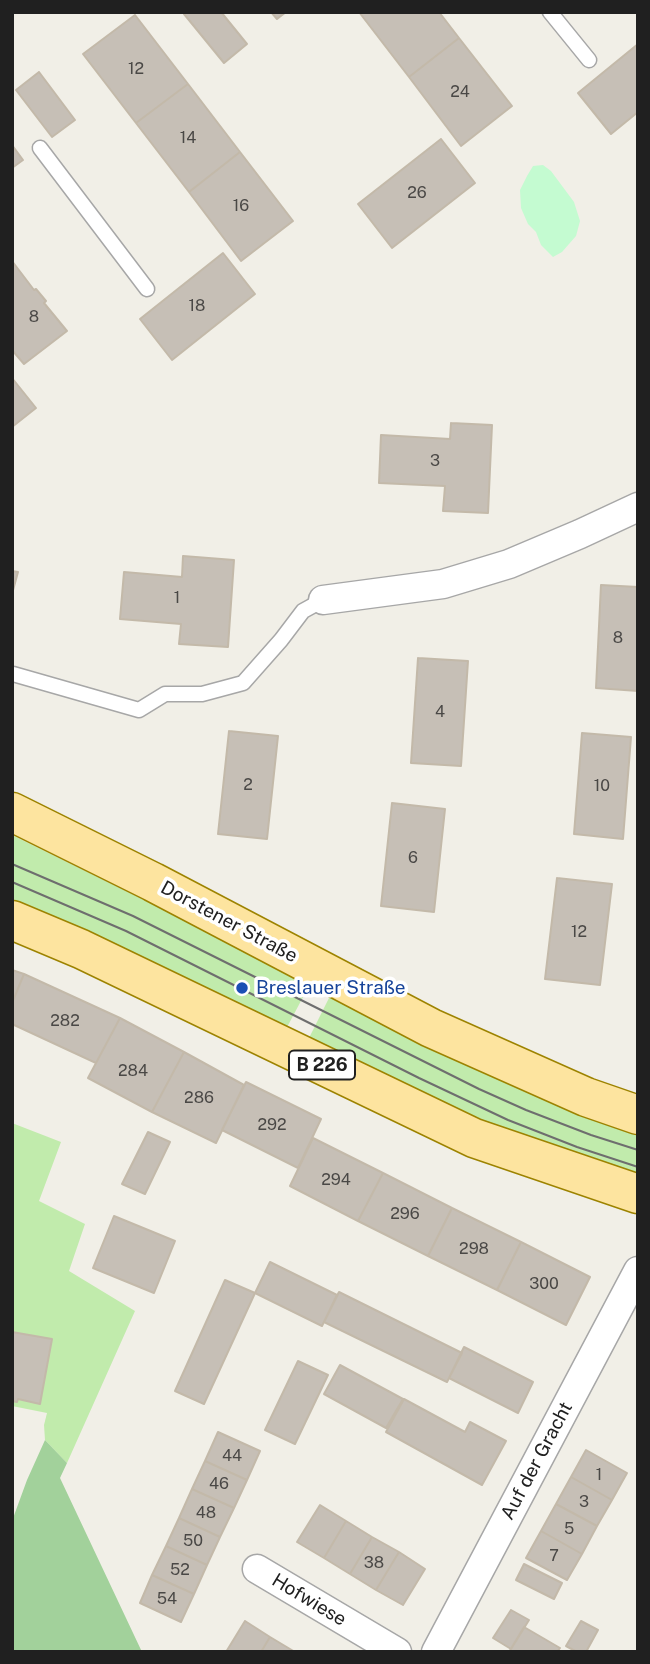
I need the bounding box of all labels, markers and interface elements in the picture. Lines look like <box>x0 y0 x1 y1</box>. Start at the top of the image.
house number: 12 <box>128 59 144 79</box>
house number: 24 <box>450 82 470 102</box>
house number: 14 <box>180 128 196 148</box>
house number: 26 <box>407 183 427 203</box>
house number: 16 <box>233 196 249 216</box>
house number: 18 <box>189 296 205 316</box>
house number: 8 <box>29 307 39 327</box>
house number: 3 <box>430 451 440 471</box>
house number: 1 <box>174 588 180 608</box>
house number: 8 <box>613 628 623 648</box>
house number: 4 <box>435 702 445 722</box>
house number: 2 <box>243 775 253 795</box>
house number: 10 <box>594 776 610 796</box>
house number: 6 <box>408 848 418 868</box>
street label: Dorstener Straße <box>157 876 301 968</box>
house number: 12 <box>571 922 587 942</box>
place label: Breslauer Straße <box>256 977 406 999</box>
marker: Breslauer Straße <box>234 980 250 996</box>
house number: 282 <box>50 1011 80 1031</box>
road number: B 226 <box>289 1050 355 1080</box>
house number: 284 <box>118 1061 148 1081</box>
house number: 286 <box>184 1088 214 1108</box>
house number: 292 <box>257 1115 287 1135</box>
house number: 294 <box>321 1170 351 1190</box>
house number: 296 <box>390 1204 420 1224</box>
house number: 298 <box>459 1239 489 1259</box>
house number: 300 <box>529 1274 559 1294</box>
street label: Auf der Gracht <box>496 1398 578 1524</box>
house number: 44 <box>222 1446 242 1466</box>
house number: 1 <box>596 1465 602 1485</box>
house number: 46 <box>209 1474 229 1494</box>
house number: 3 <box>579 1492 589 1512</box>
house number: 48 <box>196 1503 216 1523</box>
house number: 5 <box>564 1519 574 1539</box>
house number: 50 <box>183 1531 203 1551</box>
house number: 7 <box>549 1546 559 1566</box>
house number: 38 <box>364 1553 384 1573</box>
house number: 52 <box>170 1560 190 1580</box>
street label: Hofwiese <box>268 1569 350 1631</box>
house number: 54 <box>157 1589 177 1609</box>

